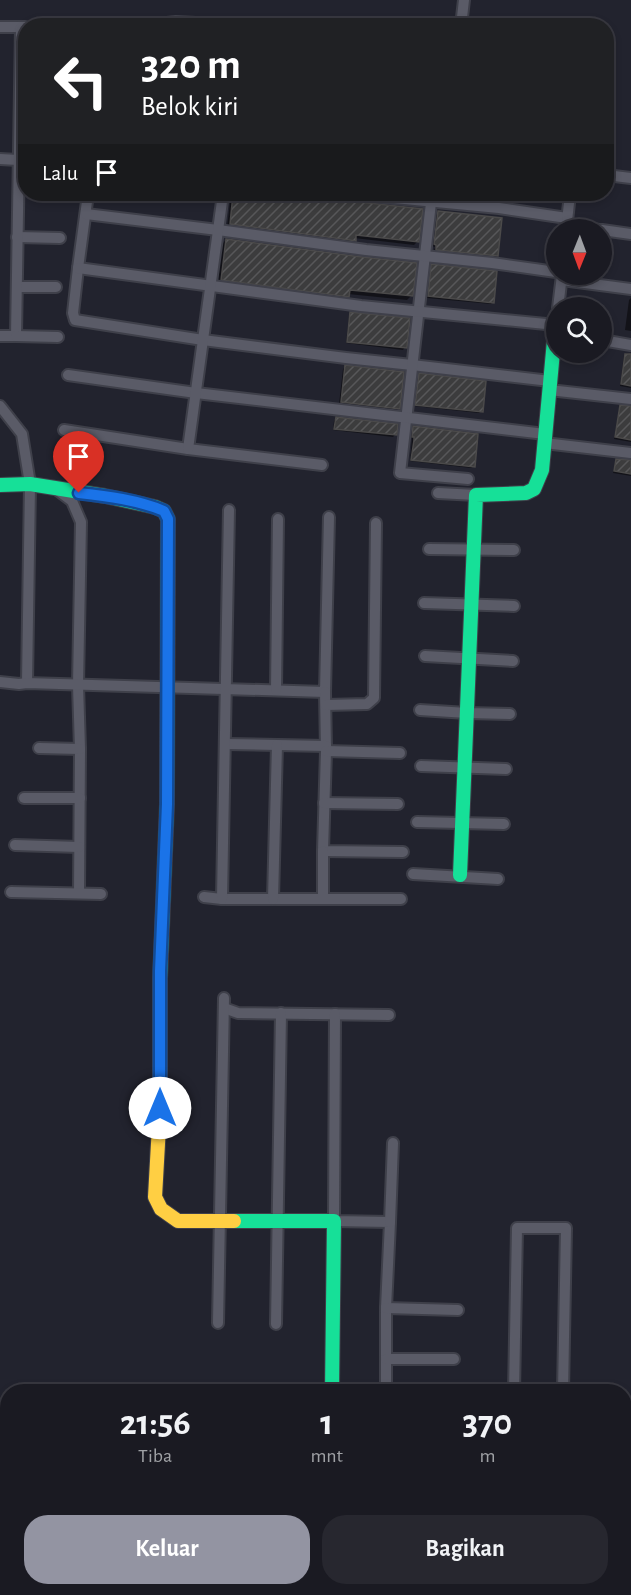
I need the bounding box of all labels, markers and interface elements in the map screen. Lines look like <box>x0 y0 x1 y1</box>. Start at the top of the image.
icon: left <box>42 42 120 120</box>
text: 320 m <box>141 44 241 86</box>
text: Belok kiri <box>141 93 238 120</box>
icon: arrive <box>90 156 123 189</box>
text: Lalu <box>42 162 78 184</box>
north arrow <box>546 219 612 285</box>
map controls <box>546 219 612 363</box>
button: search <box>546 297 612 363</box>
pin <box>53 431 104 493</box>
icon: arrive <box>62 440 95 473</box>
position arrow <box>128 1076 192 1140</box>
text: 21:56 <box>120 1405 191 1441</box>
text: 1 <box>320 1405 333 1441</box>
text: 370 <box>463 1405 512 1441</box>
text: Tiba <box>138 1446 172 1466</box>
text: mnt <box>310 1446 343 1466</box>
text: m <box>479 1446 495 1466</box>
button: Keluar <box>24 1515 310 1584</box>
button: Bagikan <box>322 1515 608 1584</box>

